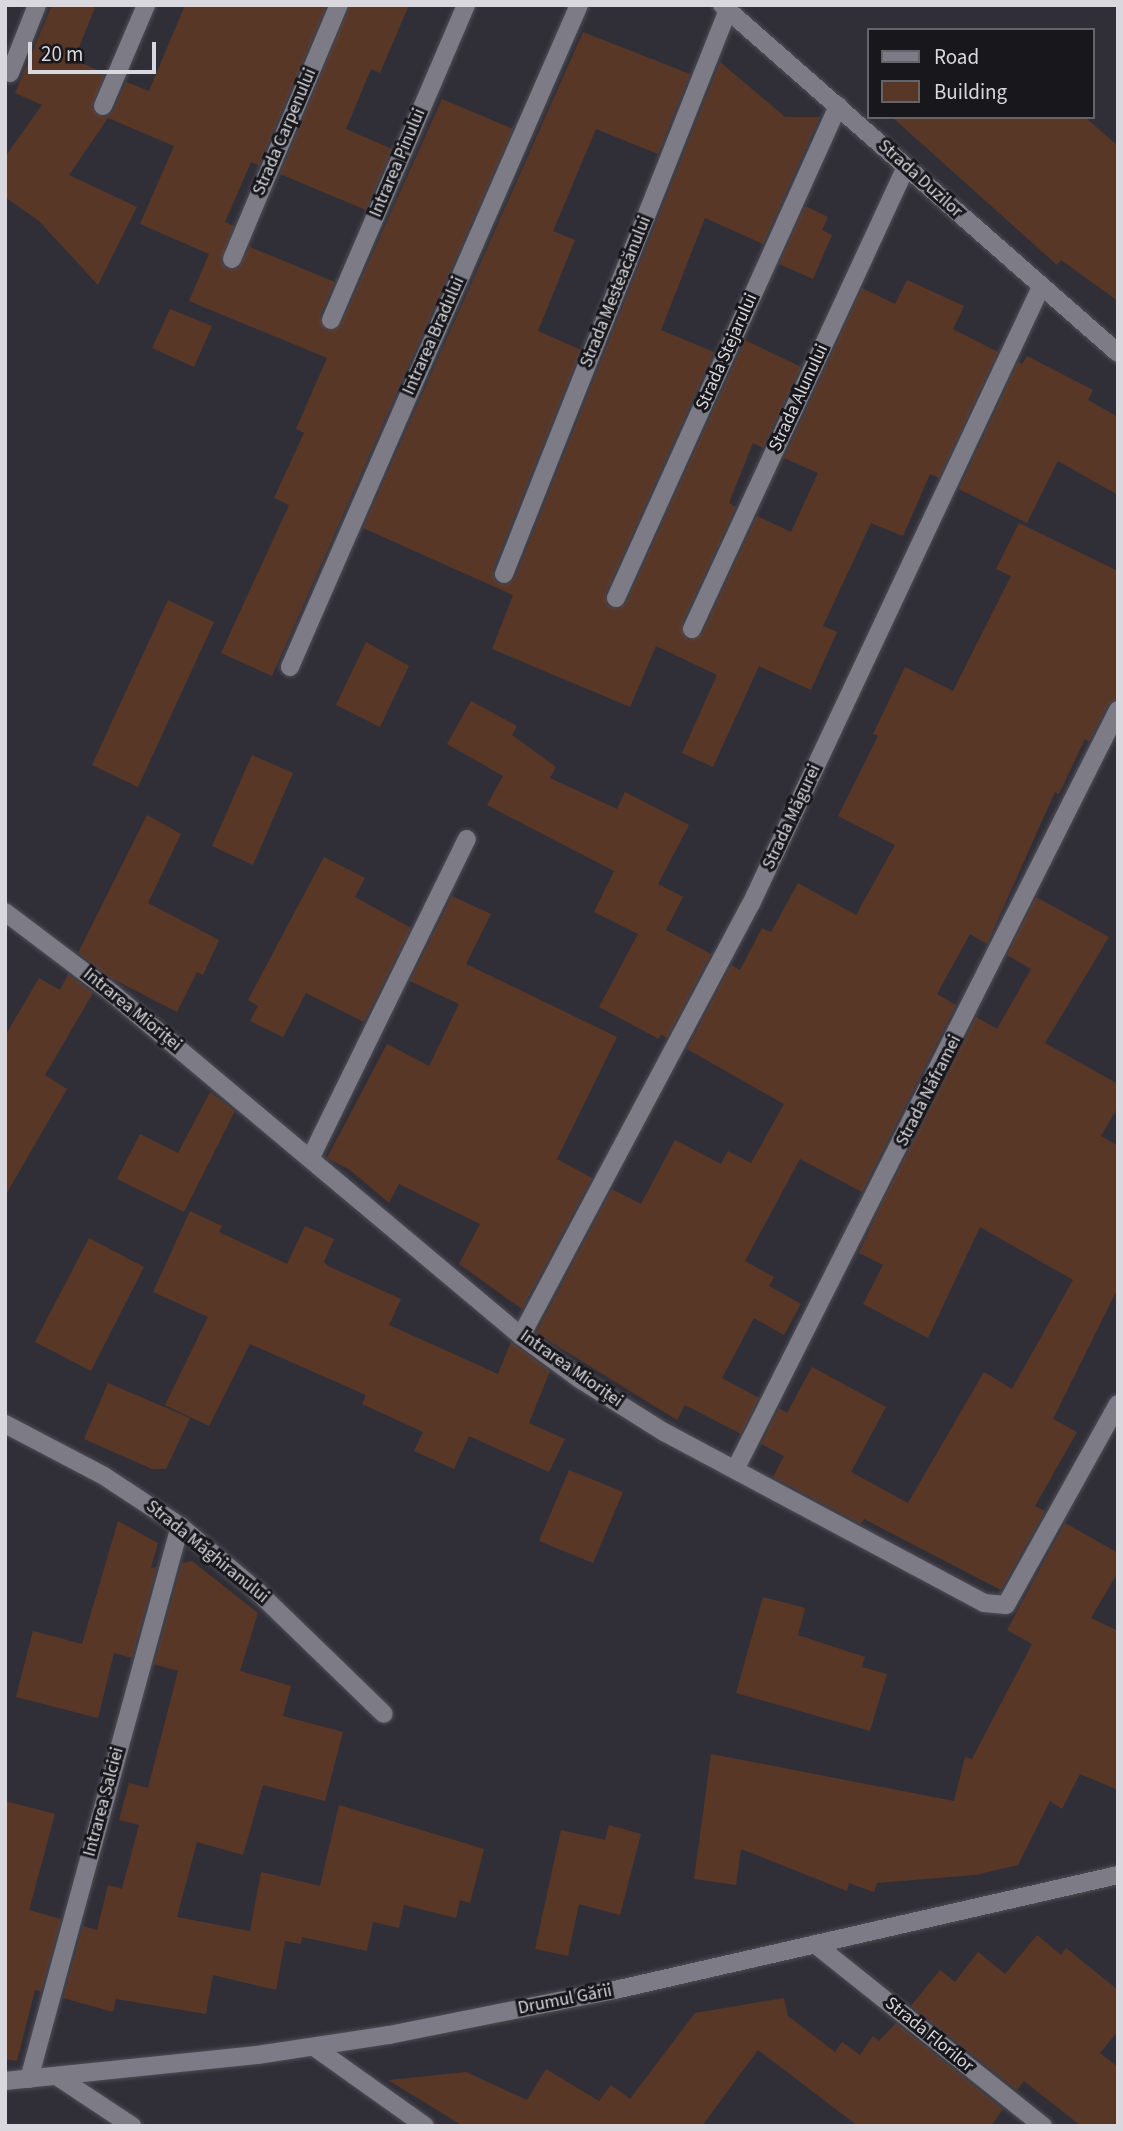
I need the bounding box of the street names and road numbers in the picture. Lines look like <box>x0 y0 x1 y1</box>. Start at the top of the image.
street label: Strada Carpenului <box>249 65 321 199</box>
street label: Intrarea Pinului <box>365 105 431 221</box>
street label: Strada Duzilor <box>873 135 967 223</box>
street label: Strada Mesteacănului <box>576 213 656 371</box>
street label: Intrarea Bradului <box>398 274 470 398</box>
street label: Strada Stejarului <box>692 290 762 414</box>
street label: Strada Alunului <box>765 341 833 455</box>
street label: Strada Măgurei <box>758 761 826 873</box>
street label: Intrarea Mioriței <box>79 964 185 1056</box>
street label: Strada Năframei <box>892 1032 966 1150</box>
street label: Intrarea Mioriței <box>516 1326 626 1412</box>
street label: Strada Măghiranului <box>141 1496 273 1608</box>
street label: Intrarea Salciei <box>79 1745 129 1859</box>
street label: Drumul Gării <box>516 1980 614 2020</box>
street label: Strada Florilor <box>880 1993 978 2077</box>

